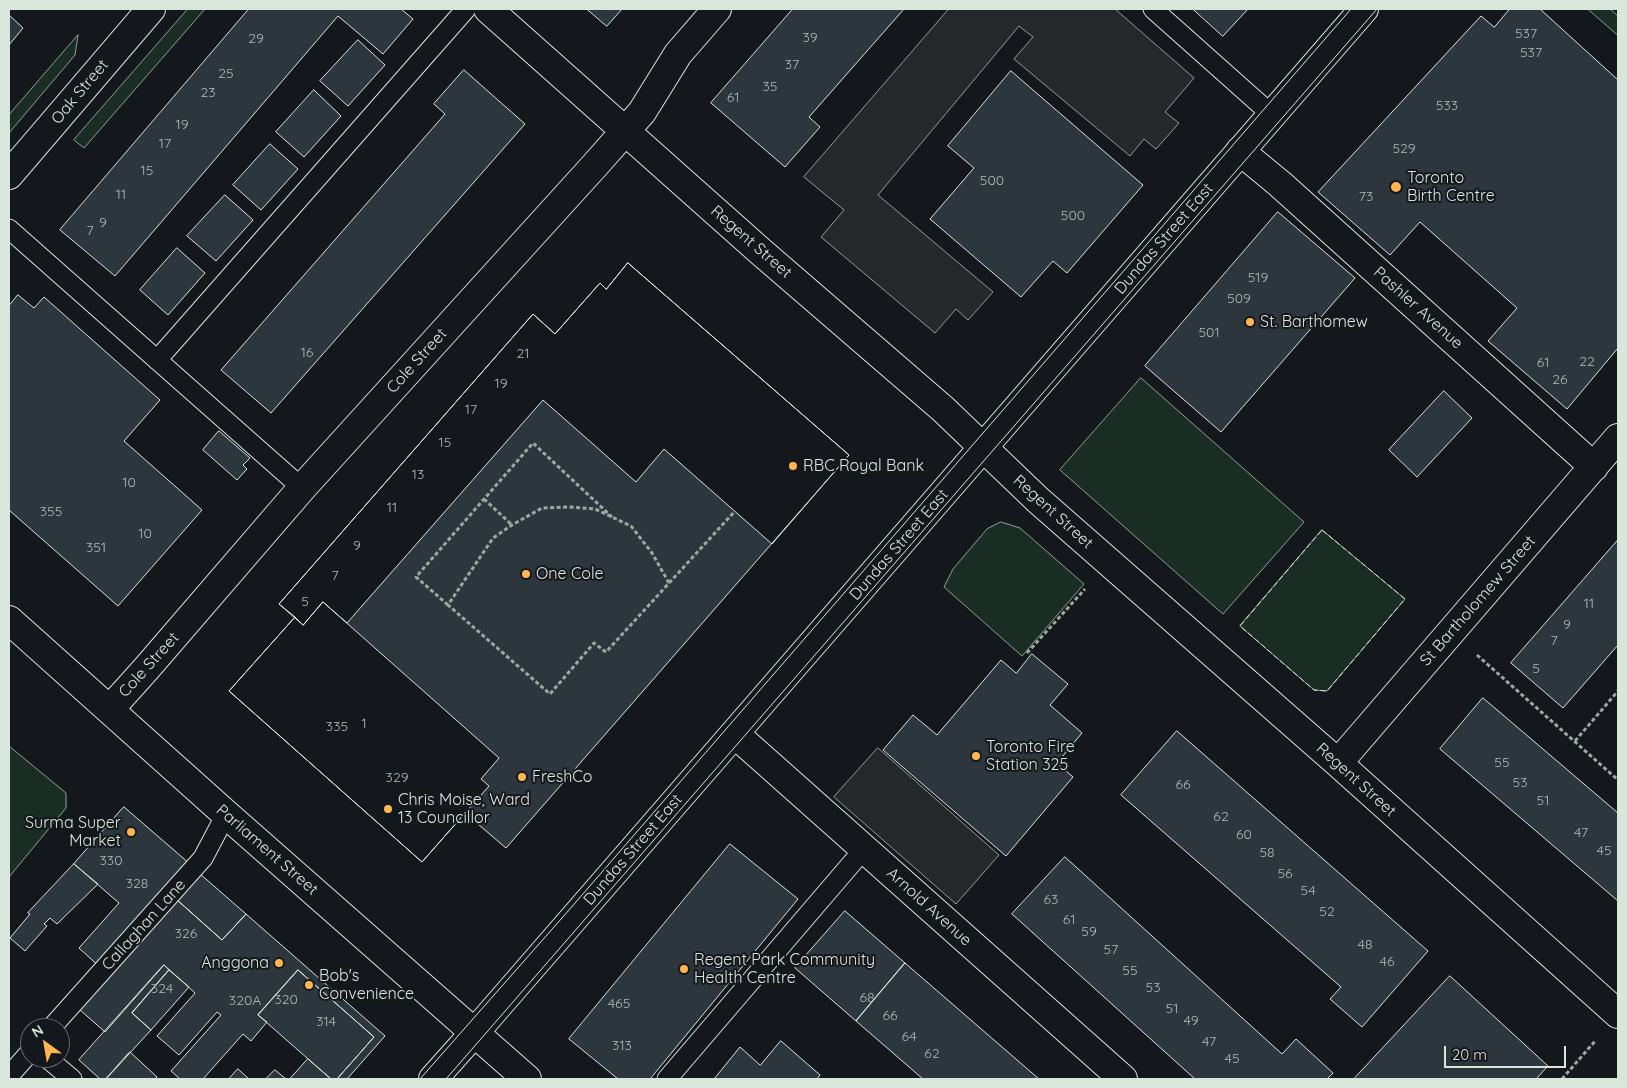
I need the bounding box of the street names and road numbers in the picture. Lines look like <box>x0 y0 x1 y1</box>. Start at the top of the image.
street label: Oak Street <box>47 56 113 128</box>
street label: Dundas Street East <box>1111 180 1217 298</box>
street label: Regent Street <box>707 202 795 282</box>
street label: Pashler Avenue <box>1369 263 1467 353</box>
street label: Cole Street <box>383 325 451 397</box>
street label: Regent Street <box>1009 471 1097 553</box>
street label: Dundas Street East <box>846 486 952 604</box>
street label: St Bartholomew Street <box>1416 532 1540 670</box>
street label: Cole Street <box>115 629 183 701</box>
street label: Regent Street <box>1312 739 1400 821</box>
street label: Dundas Street East <box>580 791 686 909</box>
street label: Parliament Street <box>212 801 322 899</box>
street label: Arnold Avenue <box>883 864 975 950</box>
street label: Callaghan Lane <box>98 875 190 975</box>

